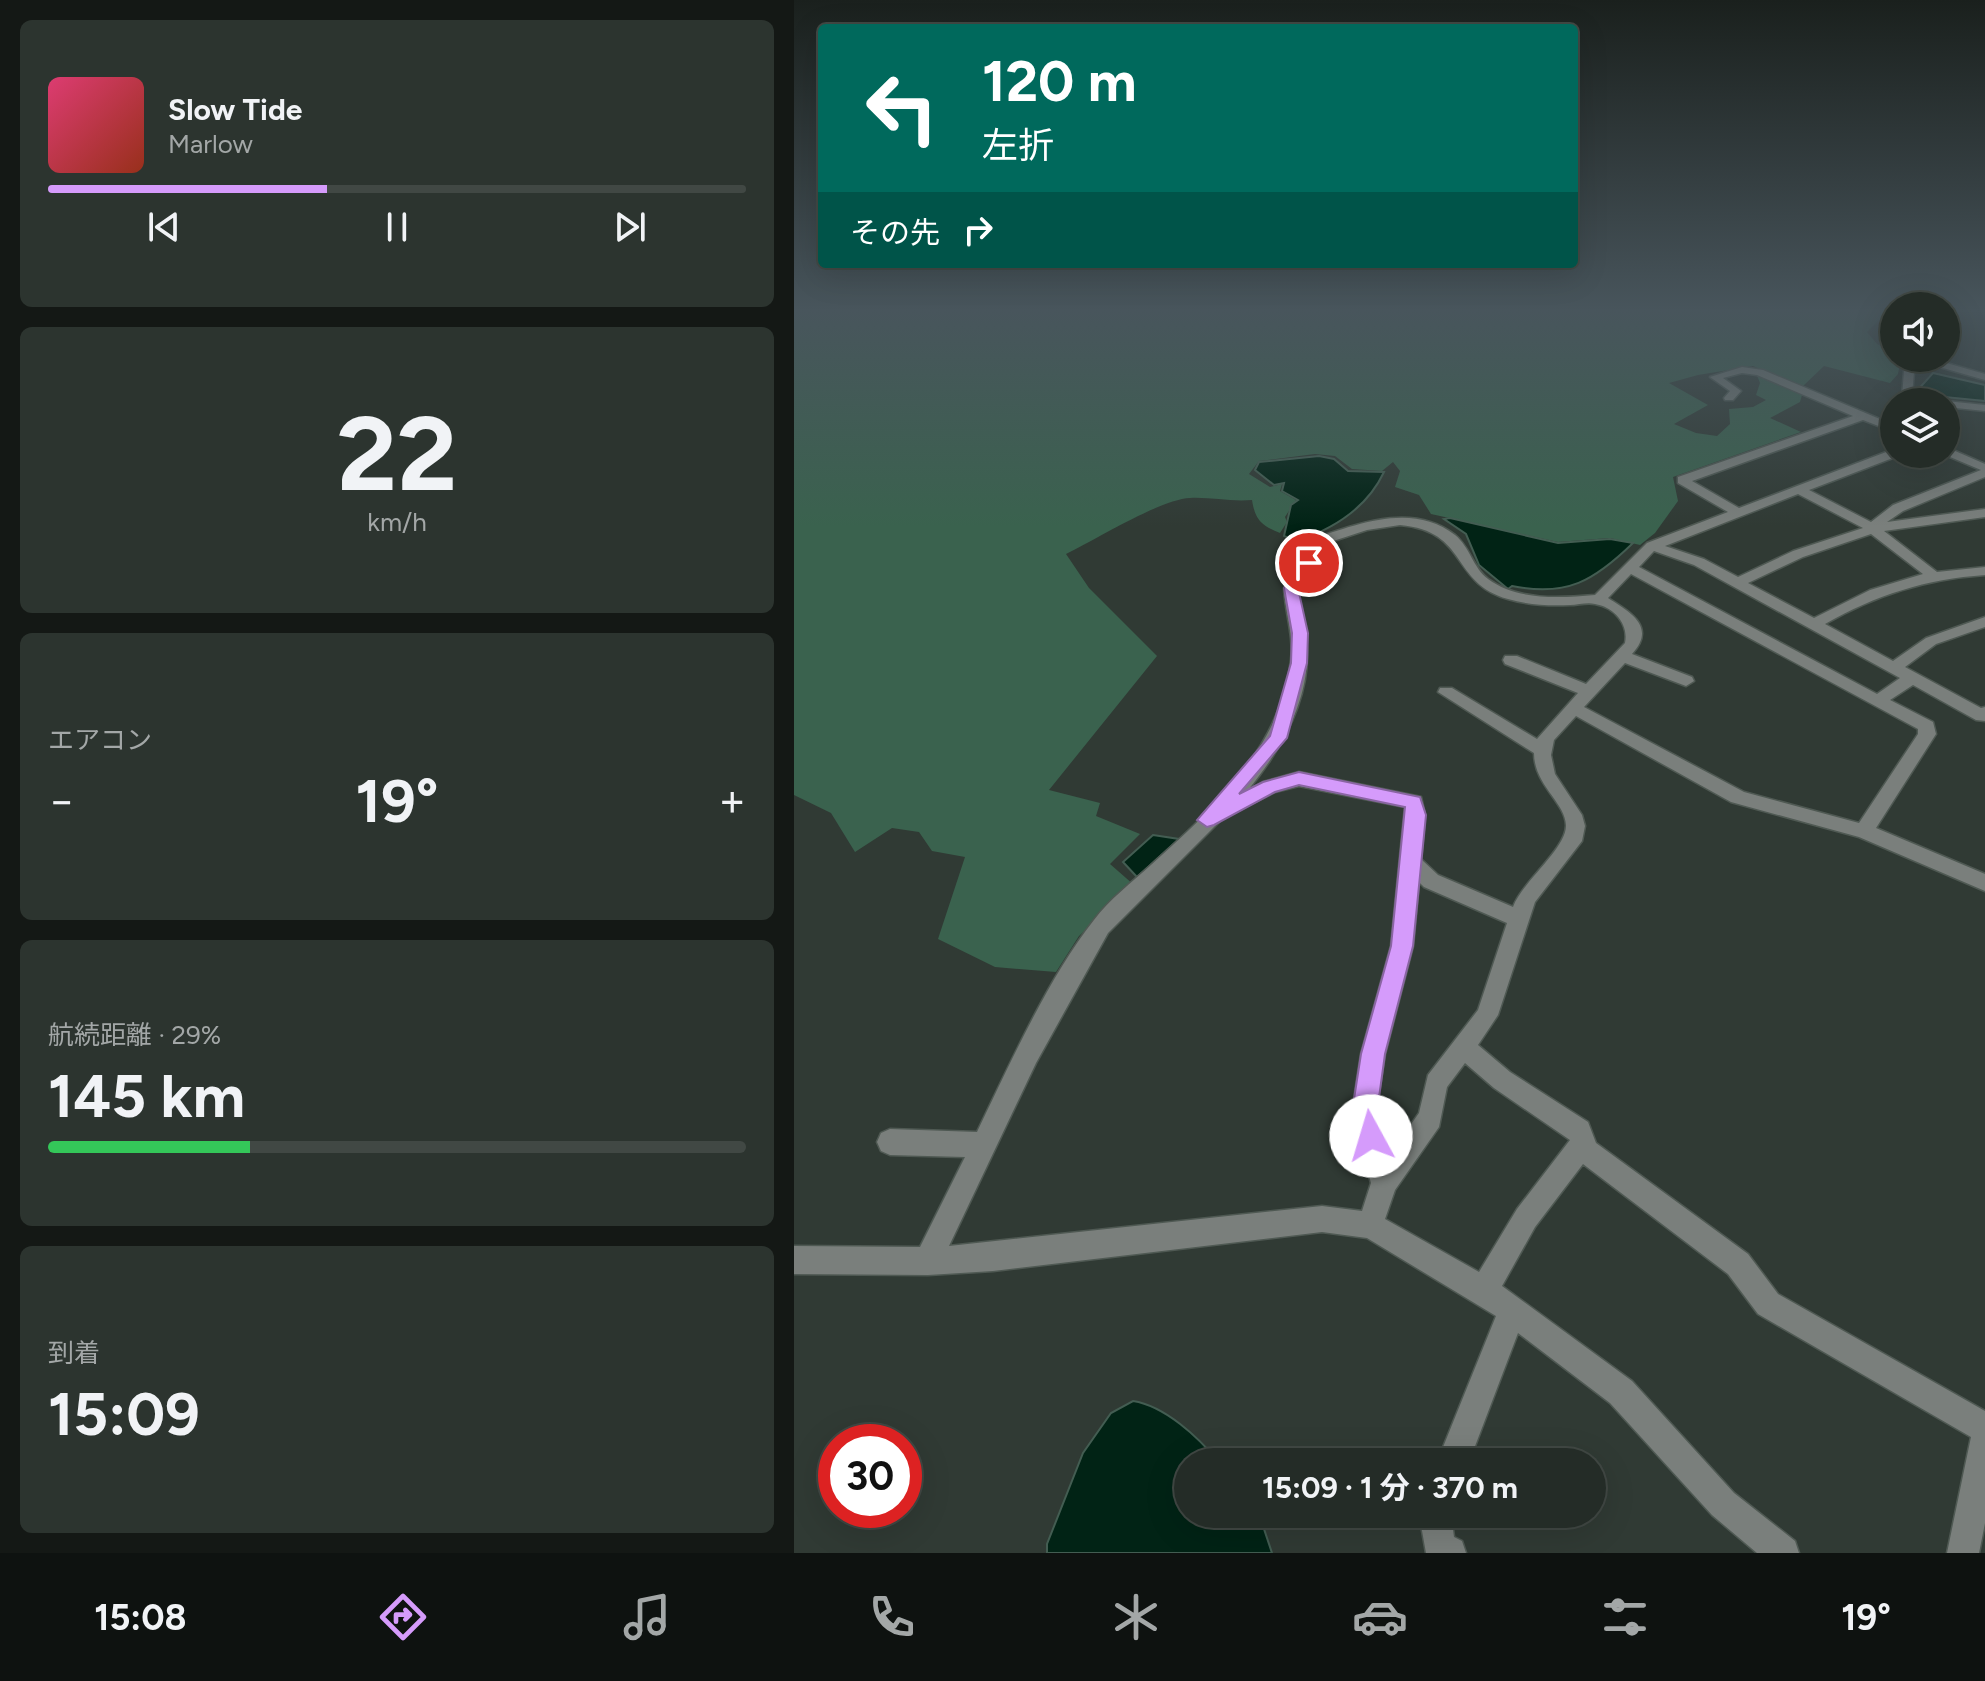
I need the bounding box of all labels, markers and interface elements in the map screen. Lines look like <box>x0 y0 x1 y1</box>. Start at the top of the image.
text: 120 m <box>982 48 1137 115</box>
icon: left <box>850 56 954 160</box>
text: Slow Tide <box>168 91 302 128</box>
text: 左折 <box>982 124 1054 167</box>
text: Marlow <box>168 128 253 160</box>
icon: previous <box>142 205 186 249</box>
icon: pause <box>375 205 419 249</box>
icon: next <box>608 205 652 249</box>
icon: right <box>956 208 1000 252</box>
text: その先 <box>850 214 940 251</box>
map controls <box>1880 292 1960 468</box>
button: sound <box>1880 292 1960 372</box>
button: layers <box>1880 388 1960 468</box>
text: 22 <box>337 391 457 516</box>
text: km/h <box>367 506 427 538</box>
pin <box>1275 529 1343 597</box>
icon: arrive <box>1287 541 1331 585</box>
text: エアコン <box>48 724 152 756</box>
text: 19° <box>356 765 438 837</box>
text: − <box>48 774 75 827</box>
text: + <box>719 774 746 827</box>
text: 航続距離 · 29% <box>48 1019 221 1051</box>
text: 145 km <box>48 1060 245 1132</box>
position arrow <box>1329 1094 1413 1178</box>
text: 到着 <box>48 1337 100 1369</box>
text: 15:09 <box>48 1378 200 1450</box>
speed limit sign: 30 <box>818 1424 922 1528</box>
text: 15:09 · 1 分 · 370 m <box>1262 1469 1518 1506</box>
icon: directions <box>375 1589 431 1645</box>
icon: music <box>619 1589 675 1645</box>
icon: phone <box>864 1589 920 1645</box>
icon: climate <box>1108 1589 1164 1645</box>
icon: car <box>1352 1589 1408 1645</box>
icon: filters <box>1597 1589 1653 1645</box>
text: 15:08 <box>94 1596 187 1639</box>
text: 19° <box>1841 1596 1891 1639</box>

